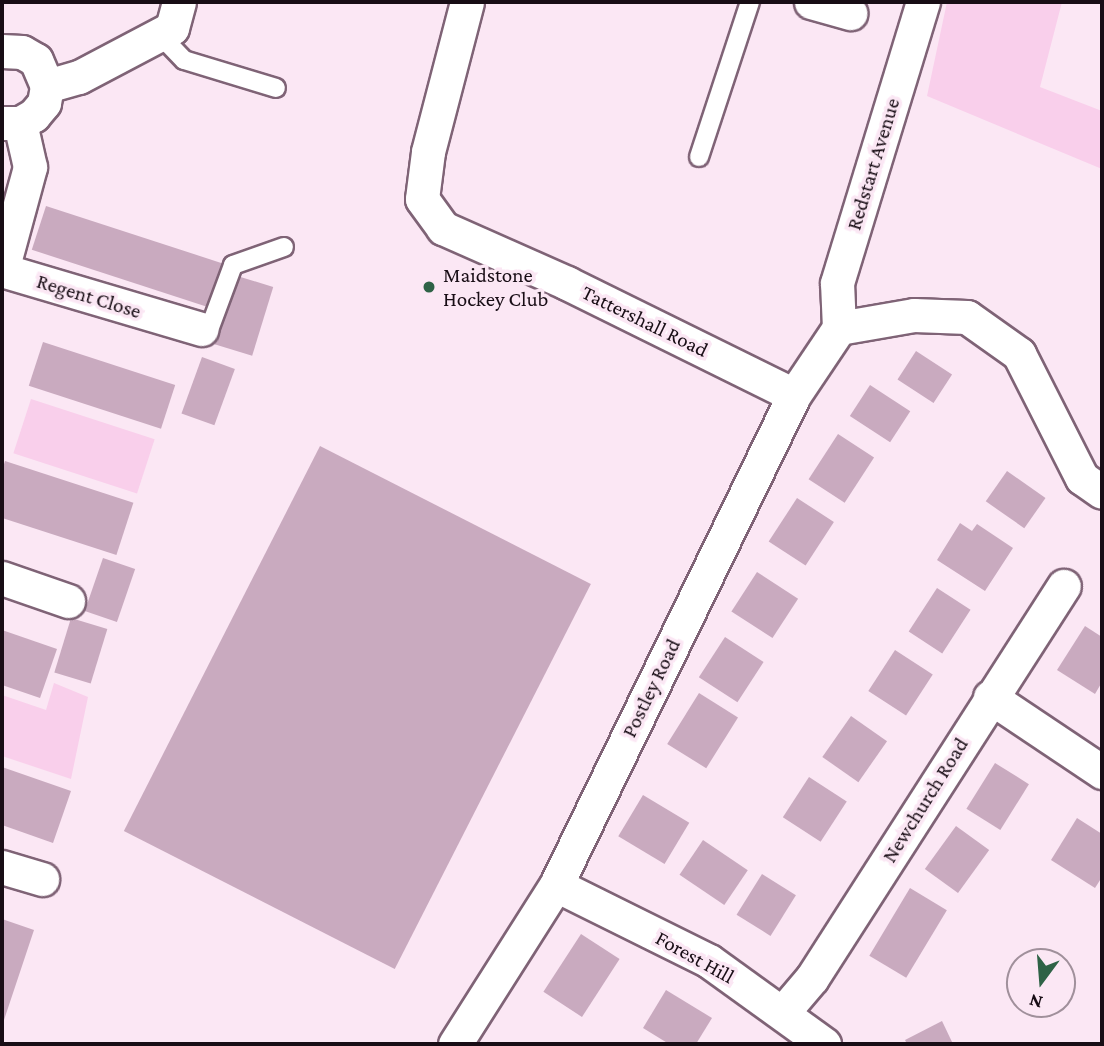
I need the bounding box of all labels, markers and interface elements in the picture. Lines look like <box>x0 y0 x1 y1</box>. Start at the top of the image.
street label: Redstart Avenue <box>841 95 905 233</box>
place label: Maidstone Hockey Club <box>443 262 548 312</box>
street label: Regent Close <box>34 268 144 324</box>
marker: Maidstone Hockey Club <box>421 279 437 295</box>
street label: Tattershall Road <box>578 280 712 362</box>
street label: Postley Road <box>616 635 686 741</box>
street label: Newchurch Road <box>877 733 973 867</box>
street label: Forest Hill <box>651 925 739 989</box>
north arrow <box>1006 948 1076 1018</box>
text: N <box>1027 990 1045 1014</box>

